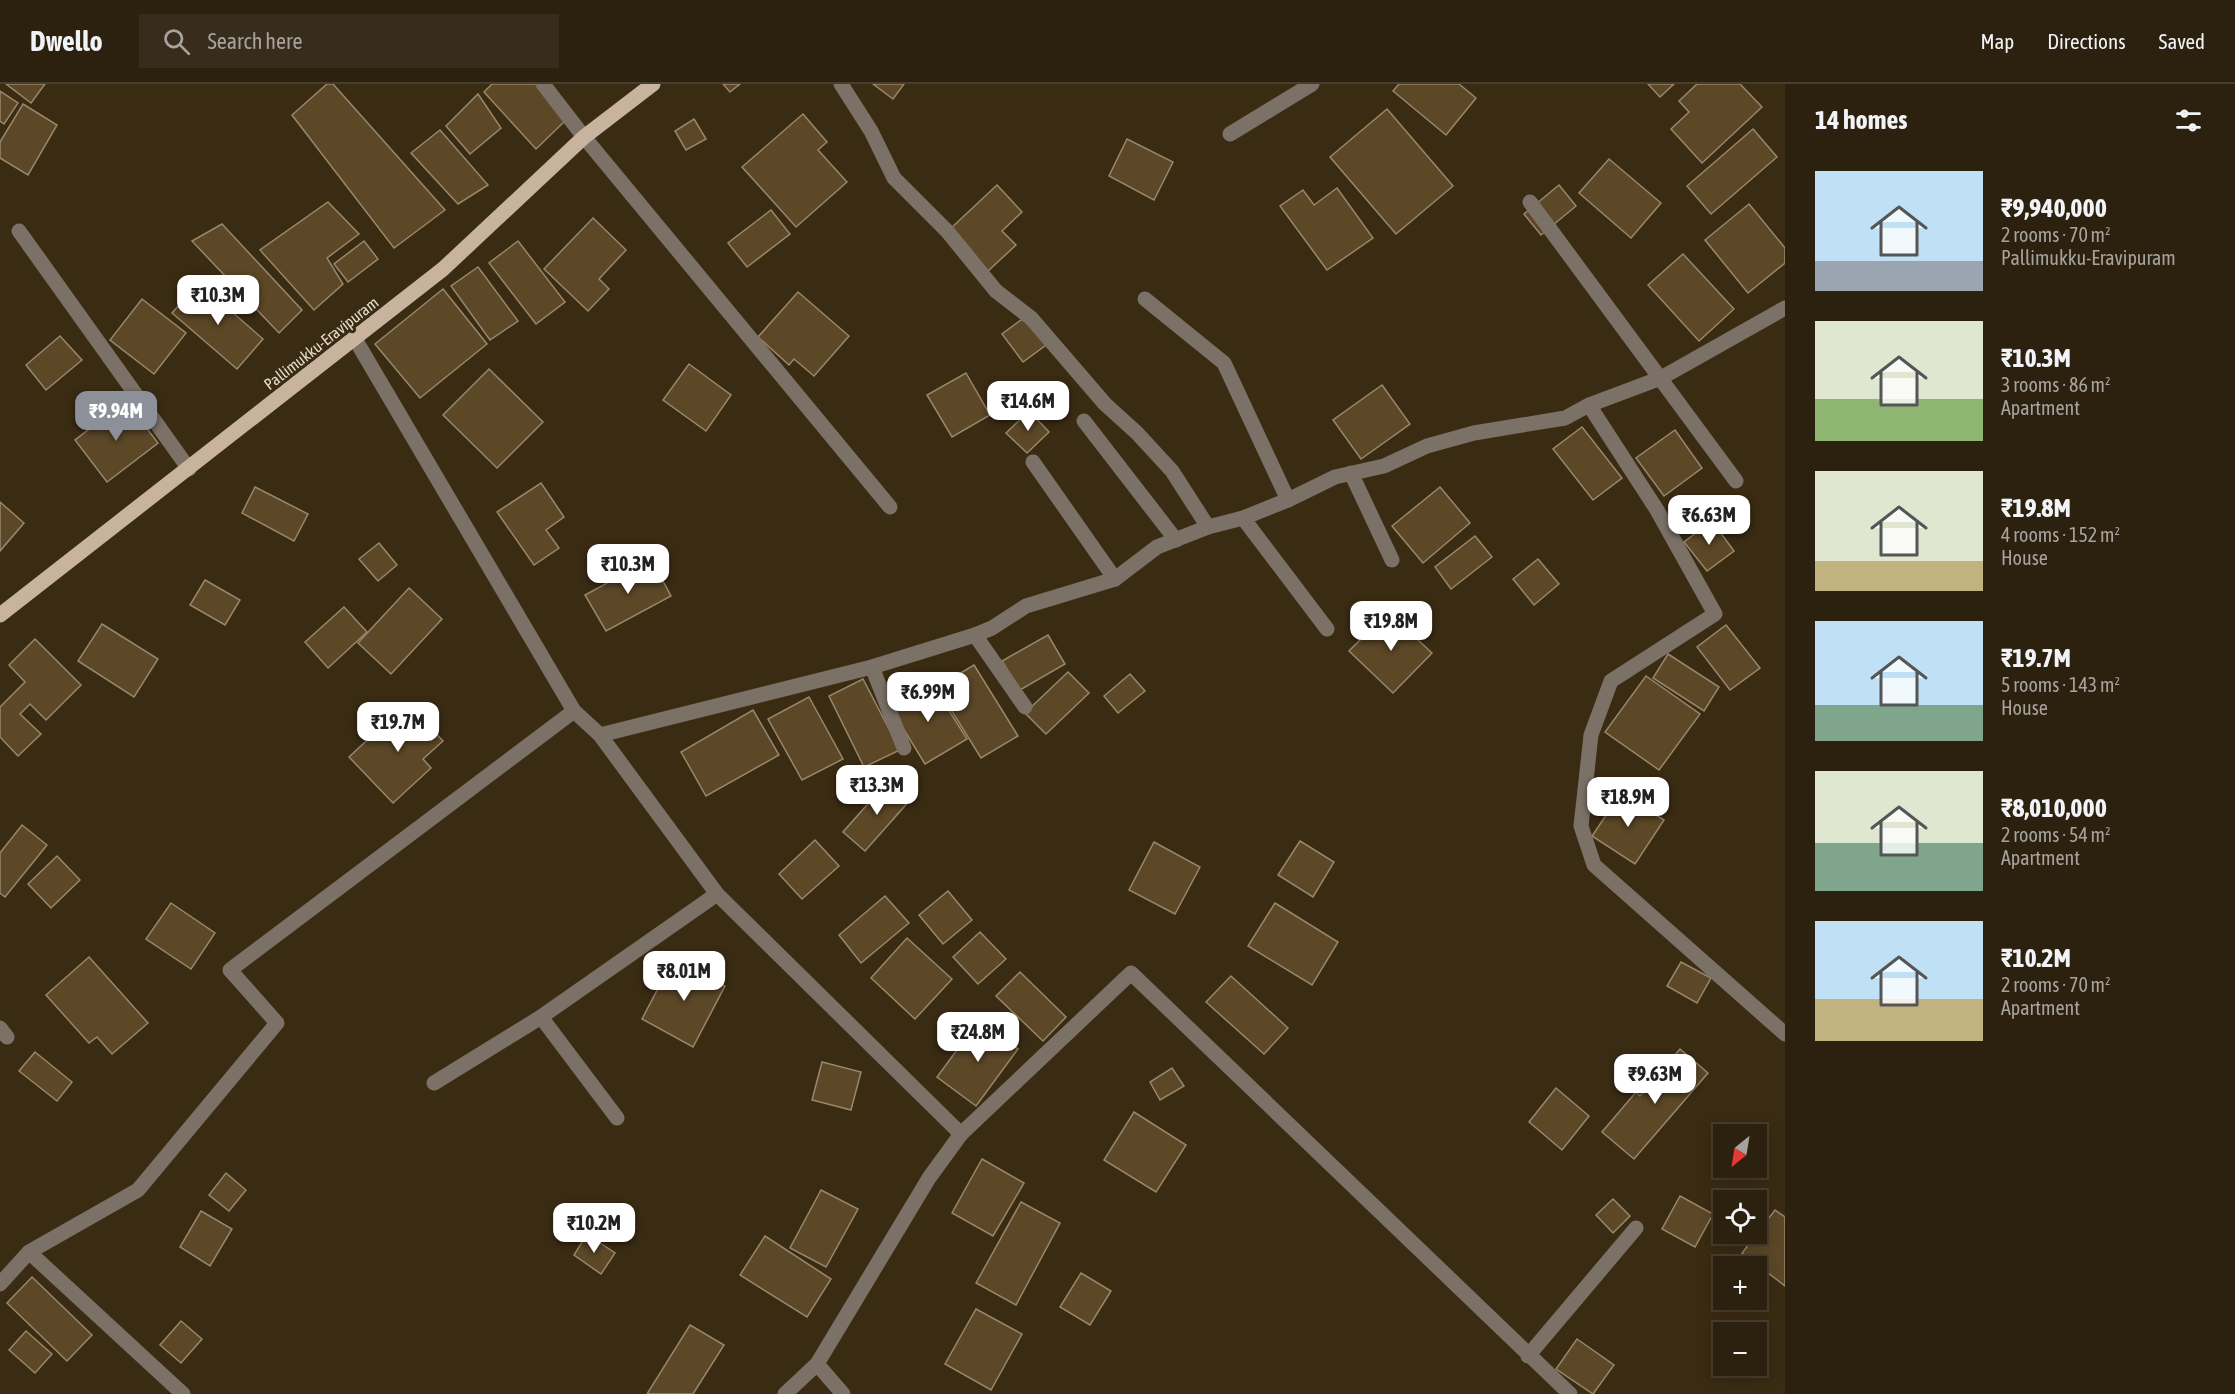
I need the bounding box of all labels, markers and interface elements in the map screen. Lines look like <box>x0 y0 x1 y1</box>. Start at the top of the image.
search box <box>139 14 559 68</box>
text: Dwello <box>30 25 103 57</box>
icon: search <box>160 25 193 58</box>
text: Search here <box>208 28 302 54</box>
text: Map <box>1980 29 2014 53</box>
text: Directions <box>2047 29 2126 53</box>
text: Saved <box>2159 29 2205 53</box>
icon: filters <box>2172 104 2205 137</box>
text: 14 homes <box>1815 105 1908 135</box>
text: ₹9,940,000 <box>2001 193 2107 223</box>
icon: home <box>1863 195 1935 267</box>
text: 2 rooms · 70 m² <box>2001 223 2111 246</box>
text: Pallimukku-Eravipuram <box>2001 246 2176 269</box>
pin: ₹10.3M <box>169 275 267 326</box>
text: ₹10.3M <box>191 283 245 306</box>
street label: Pallimukku-Eravipuram <box>260 293 382 394</box>
text: ₹10.3M <box>2001 343 2071 373</box>
icon: home <box>1863 345 1935 417</box>
text: 3 rooms · 86 m² <box>2001 373 2111 396</box>
pin: ₹14.6M <box>979 381 1077 432</box>
text: ₹14.6M <box>1001 389 1055 412</box>
pin: ₹9.94M <box>67 391 165 442</box>
text: Apartment <box>2001 396 2080 419</box>
text: ₹9.94M <box>89 399 143 422</box>
text: ₹19.8M <box>2001 493 2071 523</box>
pin: ₹6.63M <box>1660 495 1758 546</box>
icon: home <box>1863 495 1935 567</box>
text: ₹6.63M <box>1682 503 1736 526</box>
text: 4 rooms · 152 m² <box>2001 523 2120 546</box>
pin: ₹10.3M <box>579 544 677 595</box>
text: House <box>2001 546 2048 569</box>
text: ₹10.3M <box>601 552 655 575</box>
pin: ₹19.8M <box>1342 601 1440 652</box>
text: ₹19.8M <box>1364 609 1418 632</box>
text: ₹19.7M <box>2001 643 2071 673</box>
icon: home <box>1863 645 1935 717</box>
pin: ₹6.99M <box>879 672 977 723</box>
text: 5 rooms · 143 m² <box>2001 673 2120 696</box>
text: ₹6.99M <box>901 680 955 703</box>
text: House <box>2001 696 2048 719</box>
pin: ₹19.7M <box>349 702 447 753</box>
text: ₹19.7M <box>371 710 425 733</box>
pin: ₹13.3M <box>828 765 926 816</box>
text: ₹13.3M <box>850 773 904 796</box>
pin: ₹18.9M <box>1579 777 1677 828</box>
text: ₹18.9M <box>1601 785 1655 808</box>
text: ₹8,010,000 <box>2001 793 2107 823</box>
icon: home <box>1863 795 1935 867</box>
text: 2 rooms · 54 m² <box>2001 823 2111 846</box>
text: Apartment <box>2001 846 2080 869</box>
text: ₹10.2M <box>2001 943 2071 973</box>
icon: home <box>1863 945 1935 1017</box>
pin: ₹8.01M <box>635 951 733 1002</box>
text: ₹8.01M <box>657 959 711 982</box>
text: 2 rooms · 70 m² <box>2001 973 2111 996</box>
text: Apartment <box>2001 996 2080 1019</box>
pin: ₹24.8M <box>929 1012 1027 1063</box>
text: ₹24.8M <box>951 1020 1005 1043</box>
pin: ₹9.63M <box>1606 1054 1704 1105</box>
text: ₹9.63M <box>1628 1062 1682 1085</box>
north arrow <box>1713 1124 1767 1178</box>
map controls <box>1713 1124 1767 1376</box>
button: locate <box>1713 1190 1767 1244</box>
pin: ₹10.2M <box>545 1203 643 1254</box>
text: ₹10.2M <box>567 1211 621 1234</box>
button: + <box>1713 1256 1767 1310</box>
button: − <box>1713 1322 1767 1376</box>

